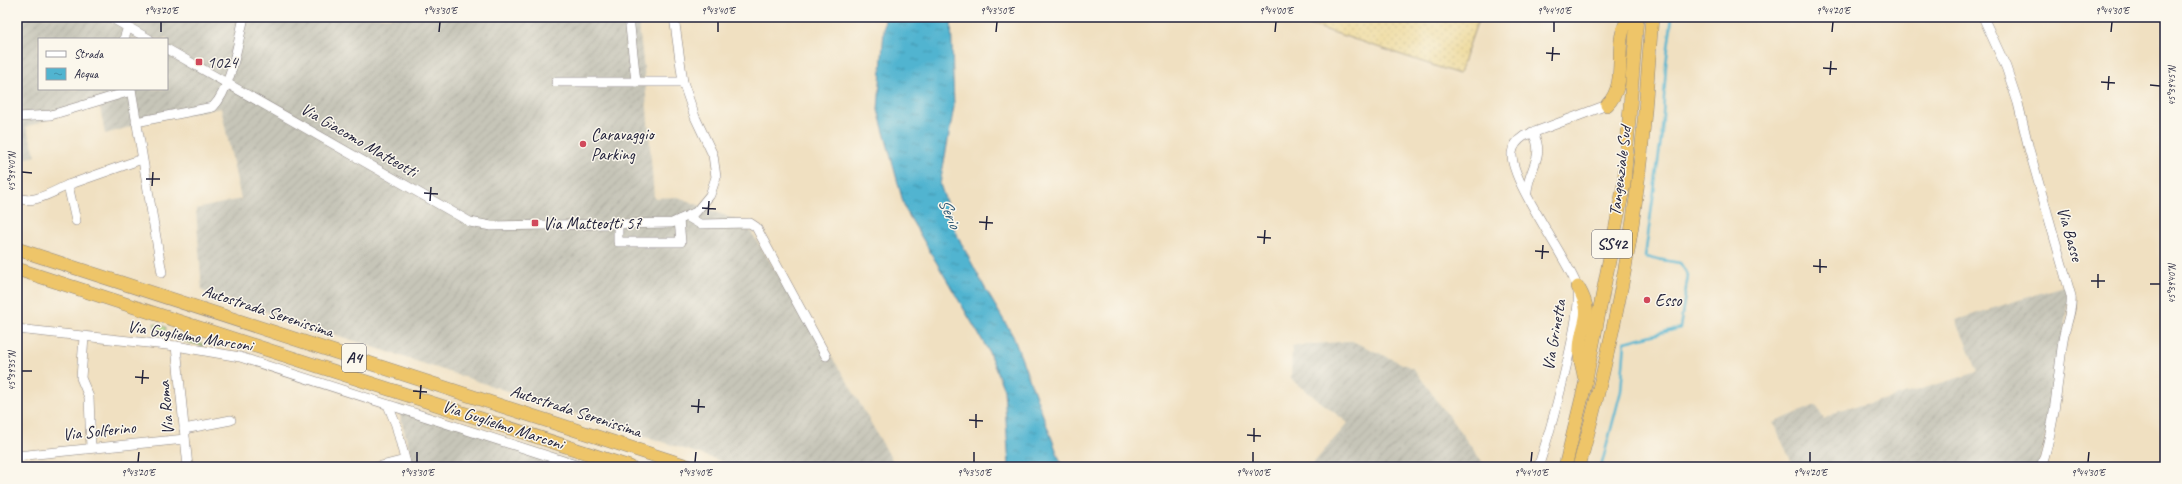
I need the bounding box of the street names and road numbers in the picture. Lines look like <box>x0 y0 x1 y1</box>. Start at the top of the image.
street label: Via Giacomo Matteotti <box>297 98 423 183</box>
street label: Tangenziale Sud <box>1604 123 1636 217</box>
street label: Via Basse <box>2052 205 2088 265</box>
road number: SS42 <box>1592 230 1632 258</box>
street label: Autostrada Serenissima <box>200 280 338 343</box>
street label: Via Grinetta <box>1537 297 1571 372</box>
street label: Via Guglielmo Marconi <box>126 316 257 357</box>
road number: A4 <box>342 344 366 372</box>
street label: Via Roma <box>153 379 179 436</box>
street label: Autostrada Serenissima <box>508 380 646 443</box>
street label: Via Guglielmo Marconi <box>440 396 569 455</box>
street label: Via Solferino <box>62 417 137 445</box>

